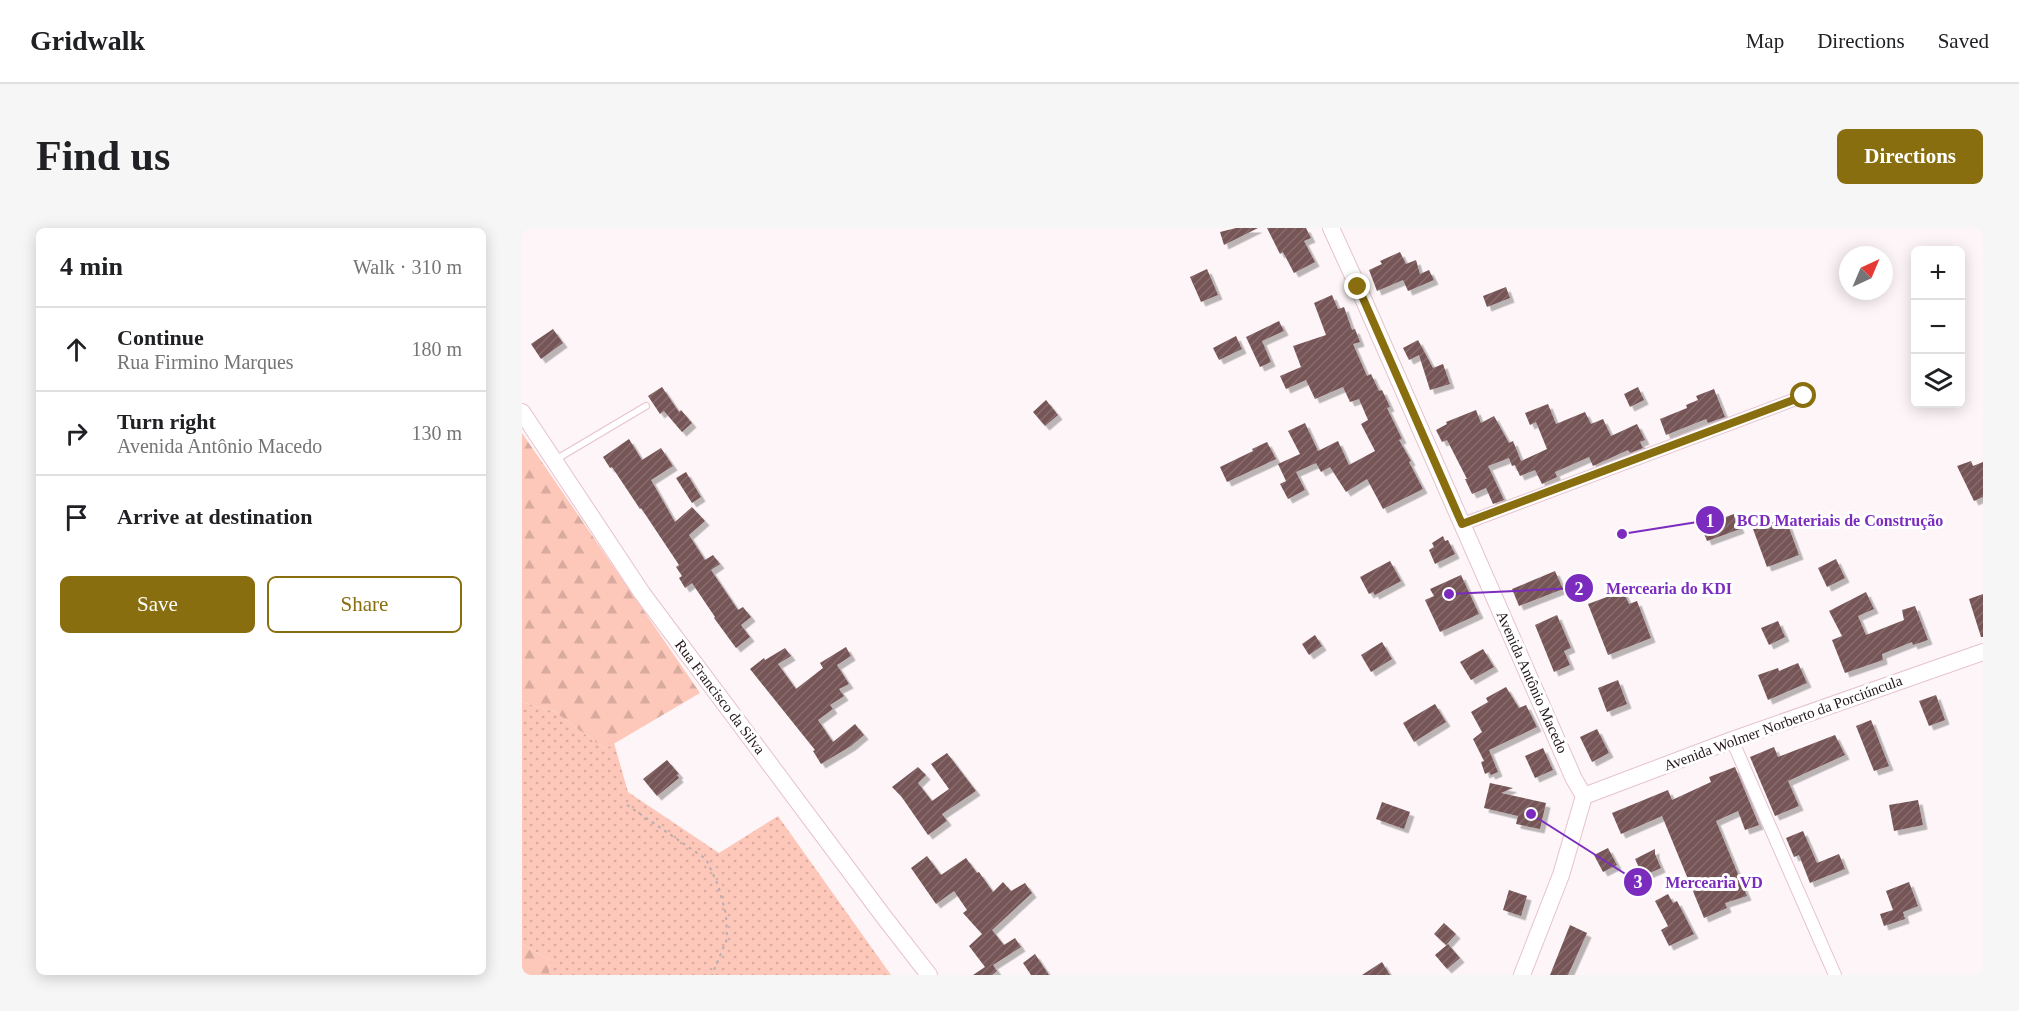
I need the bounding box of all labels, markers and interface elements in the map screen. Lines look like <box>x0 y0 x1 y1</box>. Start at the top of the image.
text: Gridwalk <box>30 25 145 56</box>
text: Map <box>1746 29 1784 53</box>
text: Directions <box>1817 29 1905 53</box>
text: Saved <box>1938 29 1989 53</box>
button: Directions <box>1837 129 1983 184</box>
text: Find us <box>36 133 170 179</box>
north arrow <box>1839 246 1893 300</box>
map controls <box>1911 246 1965 408</box>
button: + <box>1911 246 1965 300</box>
text: 4 min <box>60 252 123 281</box>
text: Walk · 310 m <box>353 256 462 278</box>
route end <box>1344 273 1370 299</box>
button: − <box>1911 300 1965 354</box>
text: Continue <box>117 325 204 350</box>
icon: ahead <box>60 333 93 366</box>
text: 180 m <box>411 338 462 360</box>
text: Rua Firmino Marques <box>117 351 294 373</box>
button: layers <box>1911 354 1965 408</box>
route start <box>1790 382 1816 408</box>
text: Turn right <box>117 409 216 434</box>
icon: right <box>60 417 93 450</box>
text: 130 m <box>411 422 462 444</box>
text: Avenida Antônio Macedo <box>117 435 322 457</box>
icon: arrive <box>60 501 93 534</box>
callout: BCD Materiais de Construção <box>1695 503 1955 537</box>
text: Arrive at destination <box>117 504 313 529</box>
text: 1 <box>1706 511 1715 531</box>
text: BCD Materiais de Construção <box>1737 512 1943 530</box>
callout: Mercearia do KDI <box>1564 571 1744 605</box>
button: Save <box>60 576 255 633</box>
button: Share <box>267 576 462 633</box>
text: 2 <box>1575 579 1584 599</box>
text: Mercearia do KDI <box>1606 580 1732 597</box>
street label: Avenida Antônio Macedo <box>1493 608 1571 756</box>
street label: Rua Francisco da Silva <box>672 637 768 757</box>
street label: Avenida Wolmer Norberto da Porciúncula <box>1662 672 1905 774</box>
callout: Mercearia VD <box>1623 865 1774 899</box>
text: 3 <box>1634 872 1643 892</box>
text: Mercearia VD <box>1665 874 1763 891</box>

